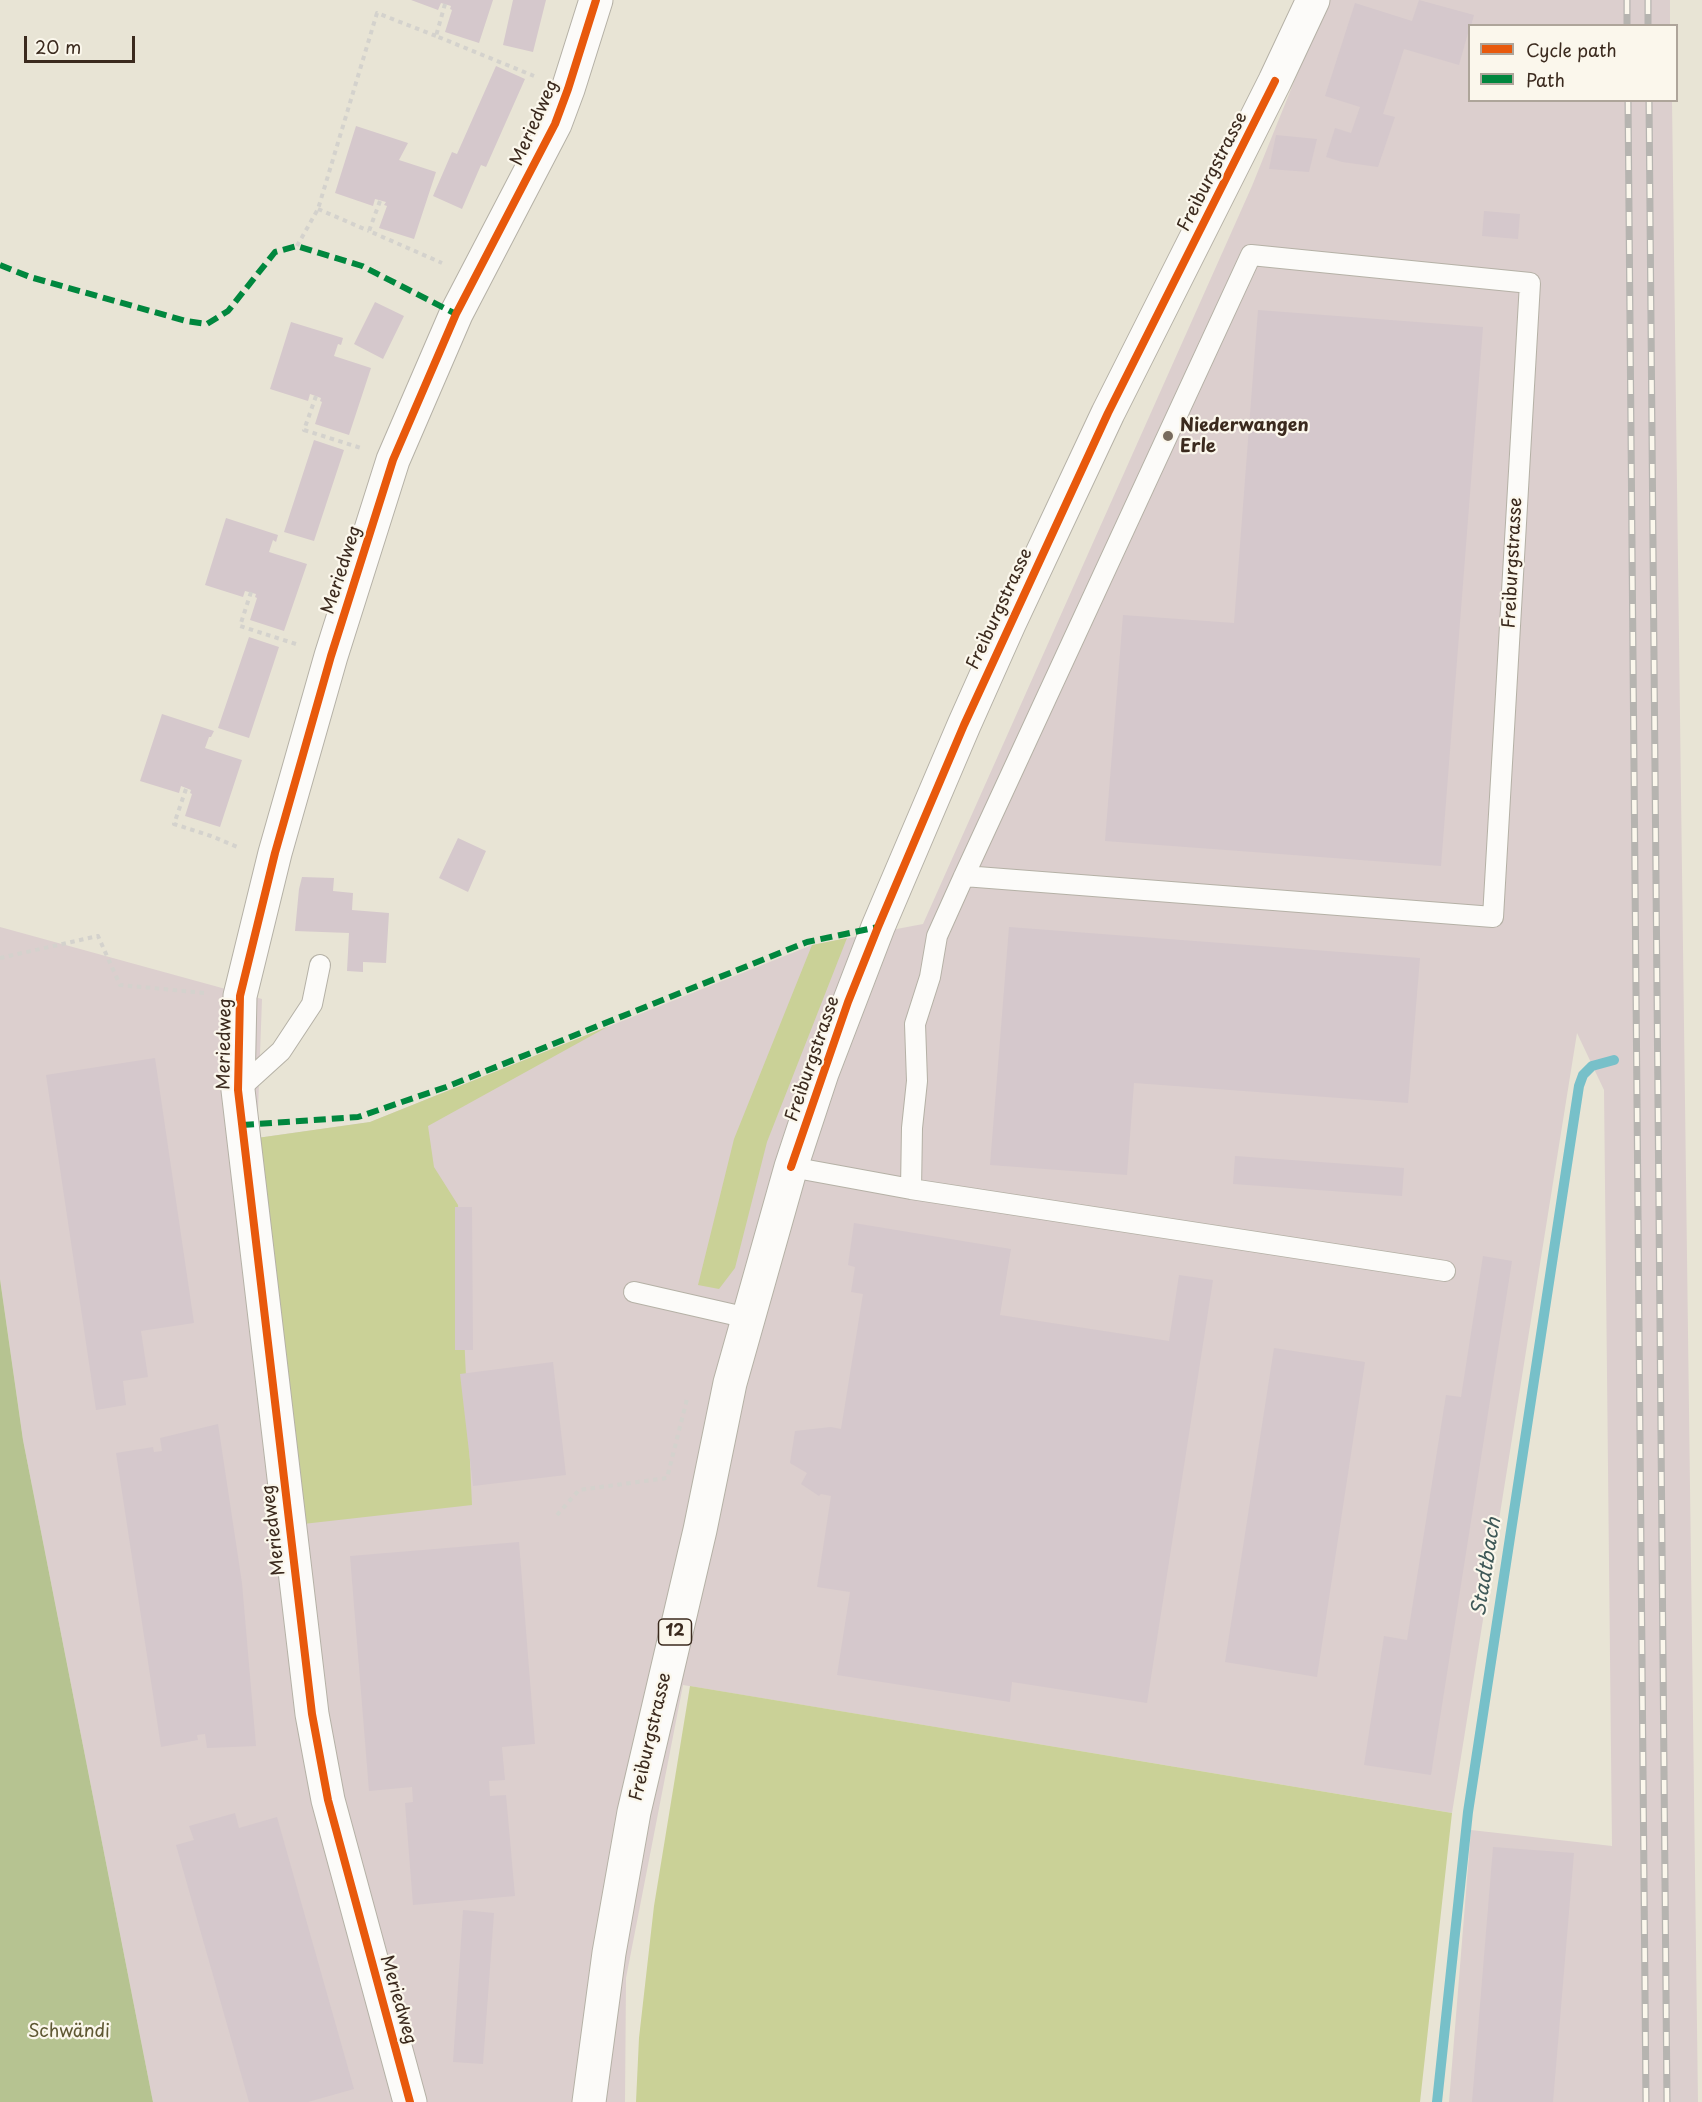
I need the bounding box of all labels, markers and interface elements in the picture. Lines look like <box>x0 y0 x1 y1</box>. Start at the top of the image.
scale bar <box>27 24 138 62</box>
legend <box>1468 24 1678 102</box>
text: 20 m <box>35 33 81 60</box>
text: Cycle path <box>1526 36 1617 63</box>
text: Path <box>1526 66 1565 93</box>
street label: Meriedweg <box>506 77 564 169</box>
street label: Freiburgstrasse <box>1174 109 1252 235</box>
place label: Niederwangen Erle <box>1180 415 1309 458</box>
marker: Niederwangen Erle <box>1161 429 1175 443</box>
street label: Freiburgstrasse <box>1499 497 1527 629</box>
street label: Meriedweg <box>318 523 366 617</box>
street label: Freiburgstrasse <box>962 545 1038 673</box>
street label: Freiburgstrasse <box>781 993 845 1125</box>
street label: Meriedweg <box>213 998 237 1090</box>
street label: Meriedweg <box>258 1483 290 1577</box>
water label: Stadtbach <box>1467 1516 1507 1618</box>
road number: 12 <box>658 1619 692 1645</box>
street label: Freiburgstrasse <box>626 1671 676 1803</box>
street label: Meriedweg <box>375 1953 421 2047</box>
park label: Schwändi <box>28 2021 110 2043</box>

